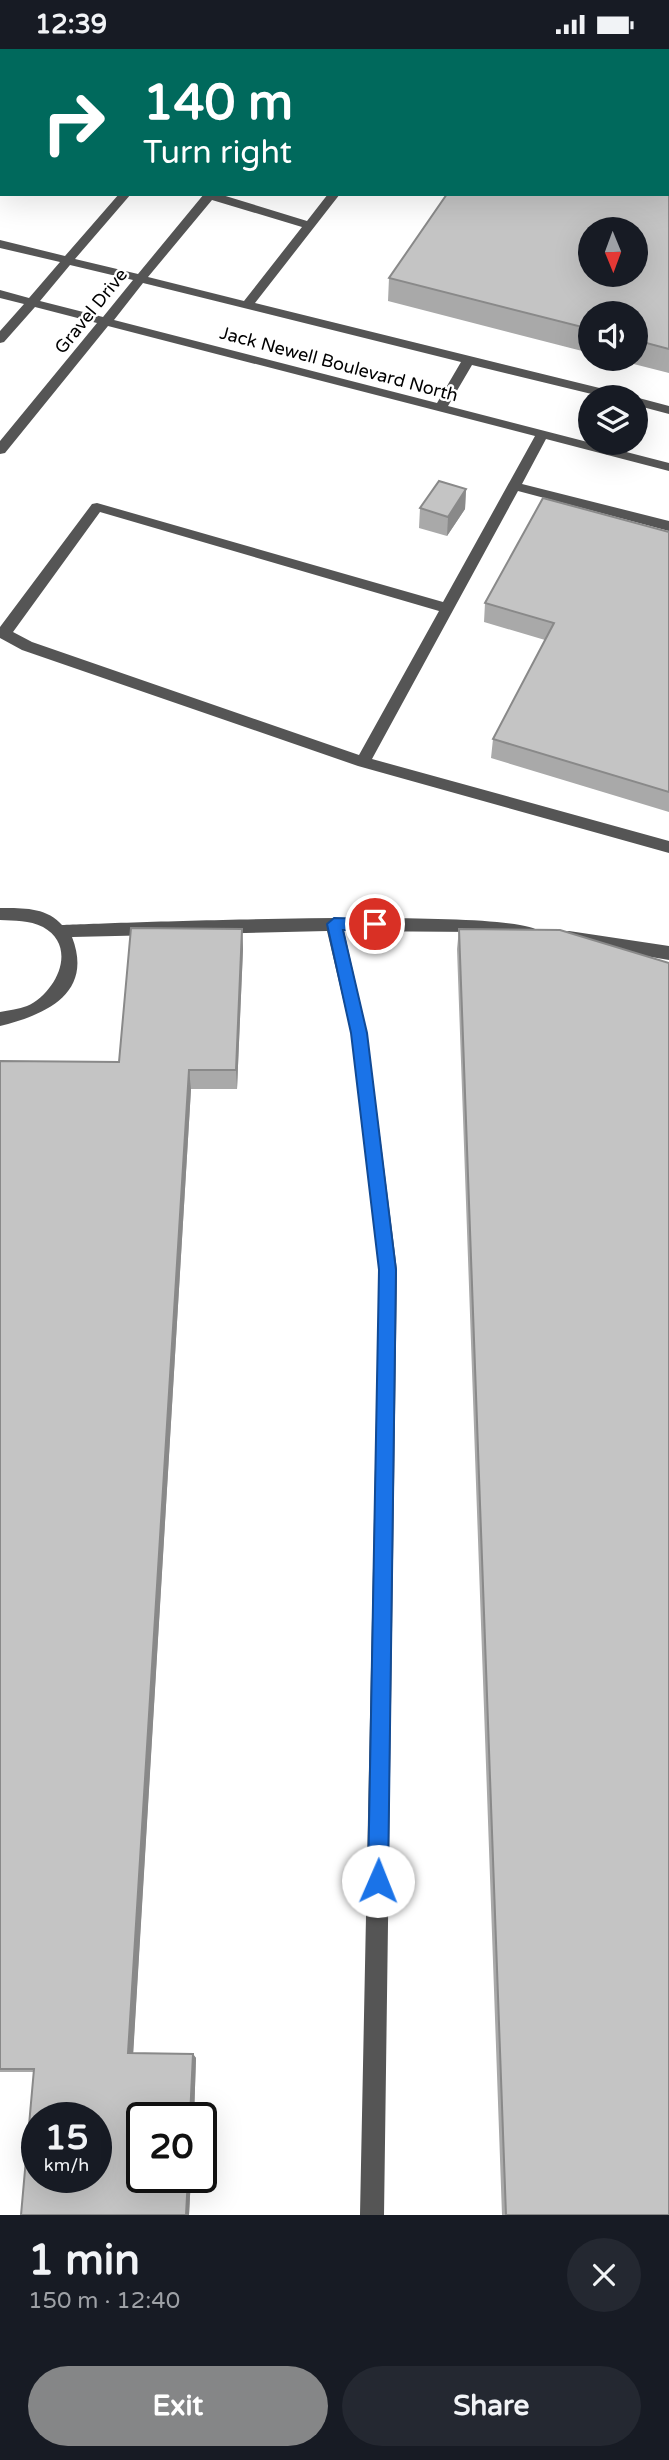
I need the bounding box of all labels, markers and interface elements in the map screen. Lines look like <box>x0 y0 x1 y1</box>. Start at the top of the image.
text: 12:39 <box>35 9 107 40</box>
text: 140 m <box>143 74 293 133</box>
icon: right <box>28 77 119 168</box>
text: Turn right <box>143 134 292 172</box>
north arrow <box>578 217 648 287</box>
map controls <box>578 217 648 455</box>
street label: Gravel Drive <box>50 264 132 358</box>
button: sound <box>578 301 648 371</box>
street label: Jack Newell Boulevard North <box>217 322 461 406</box>
button: layers <box>578 385 648 455</box>
pin <box>345 894 405 954</box>
icon: arrive <box>356 905 394 943</box>
position arrow <box>341 1844 415 1918</box>
speed limit sign: 20 <box>126 2102 217 2193</box>
text: 15 <box>45 2117 88 2159</box>
text: km/h <box>44 2154 89 2176</box>
text: 1 min <box>28 2235 140 2286</box>
button: close <box>567 2238 641 2312</box>
text: 150 m · 12:40 <box>28 2287 180 2315</box>
button: Exit <box>28 2366 328 2446</box>
button: Share <box>342 2366 641 2446</box>

